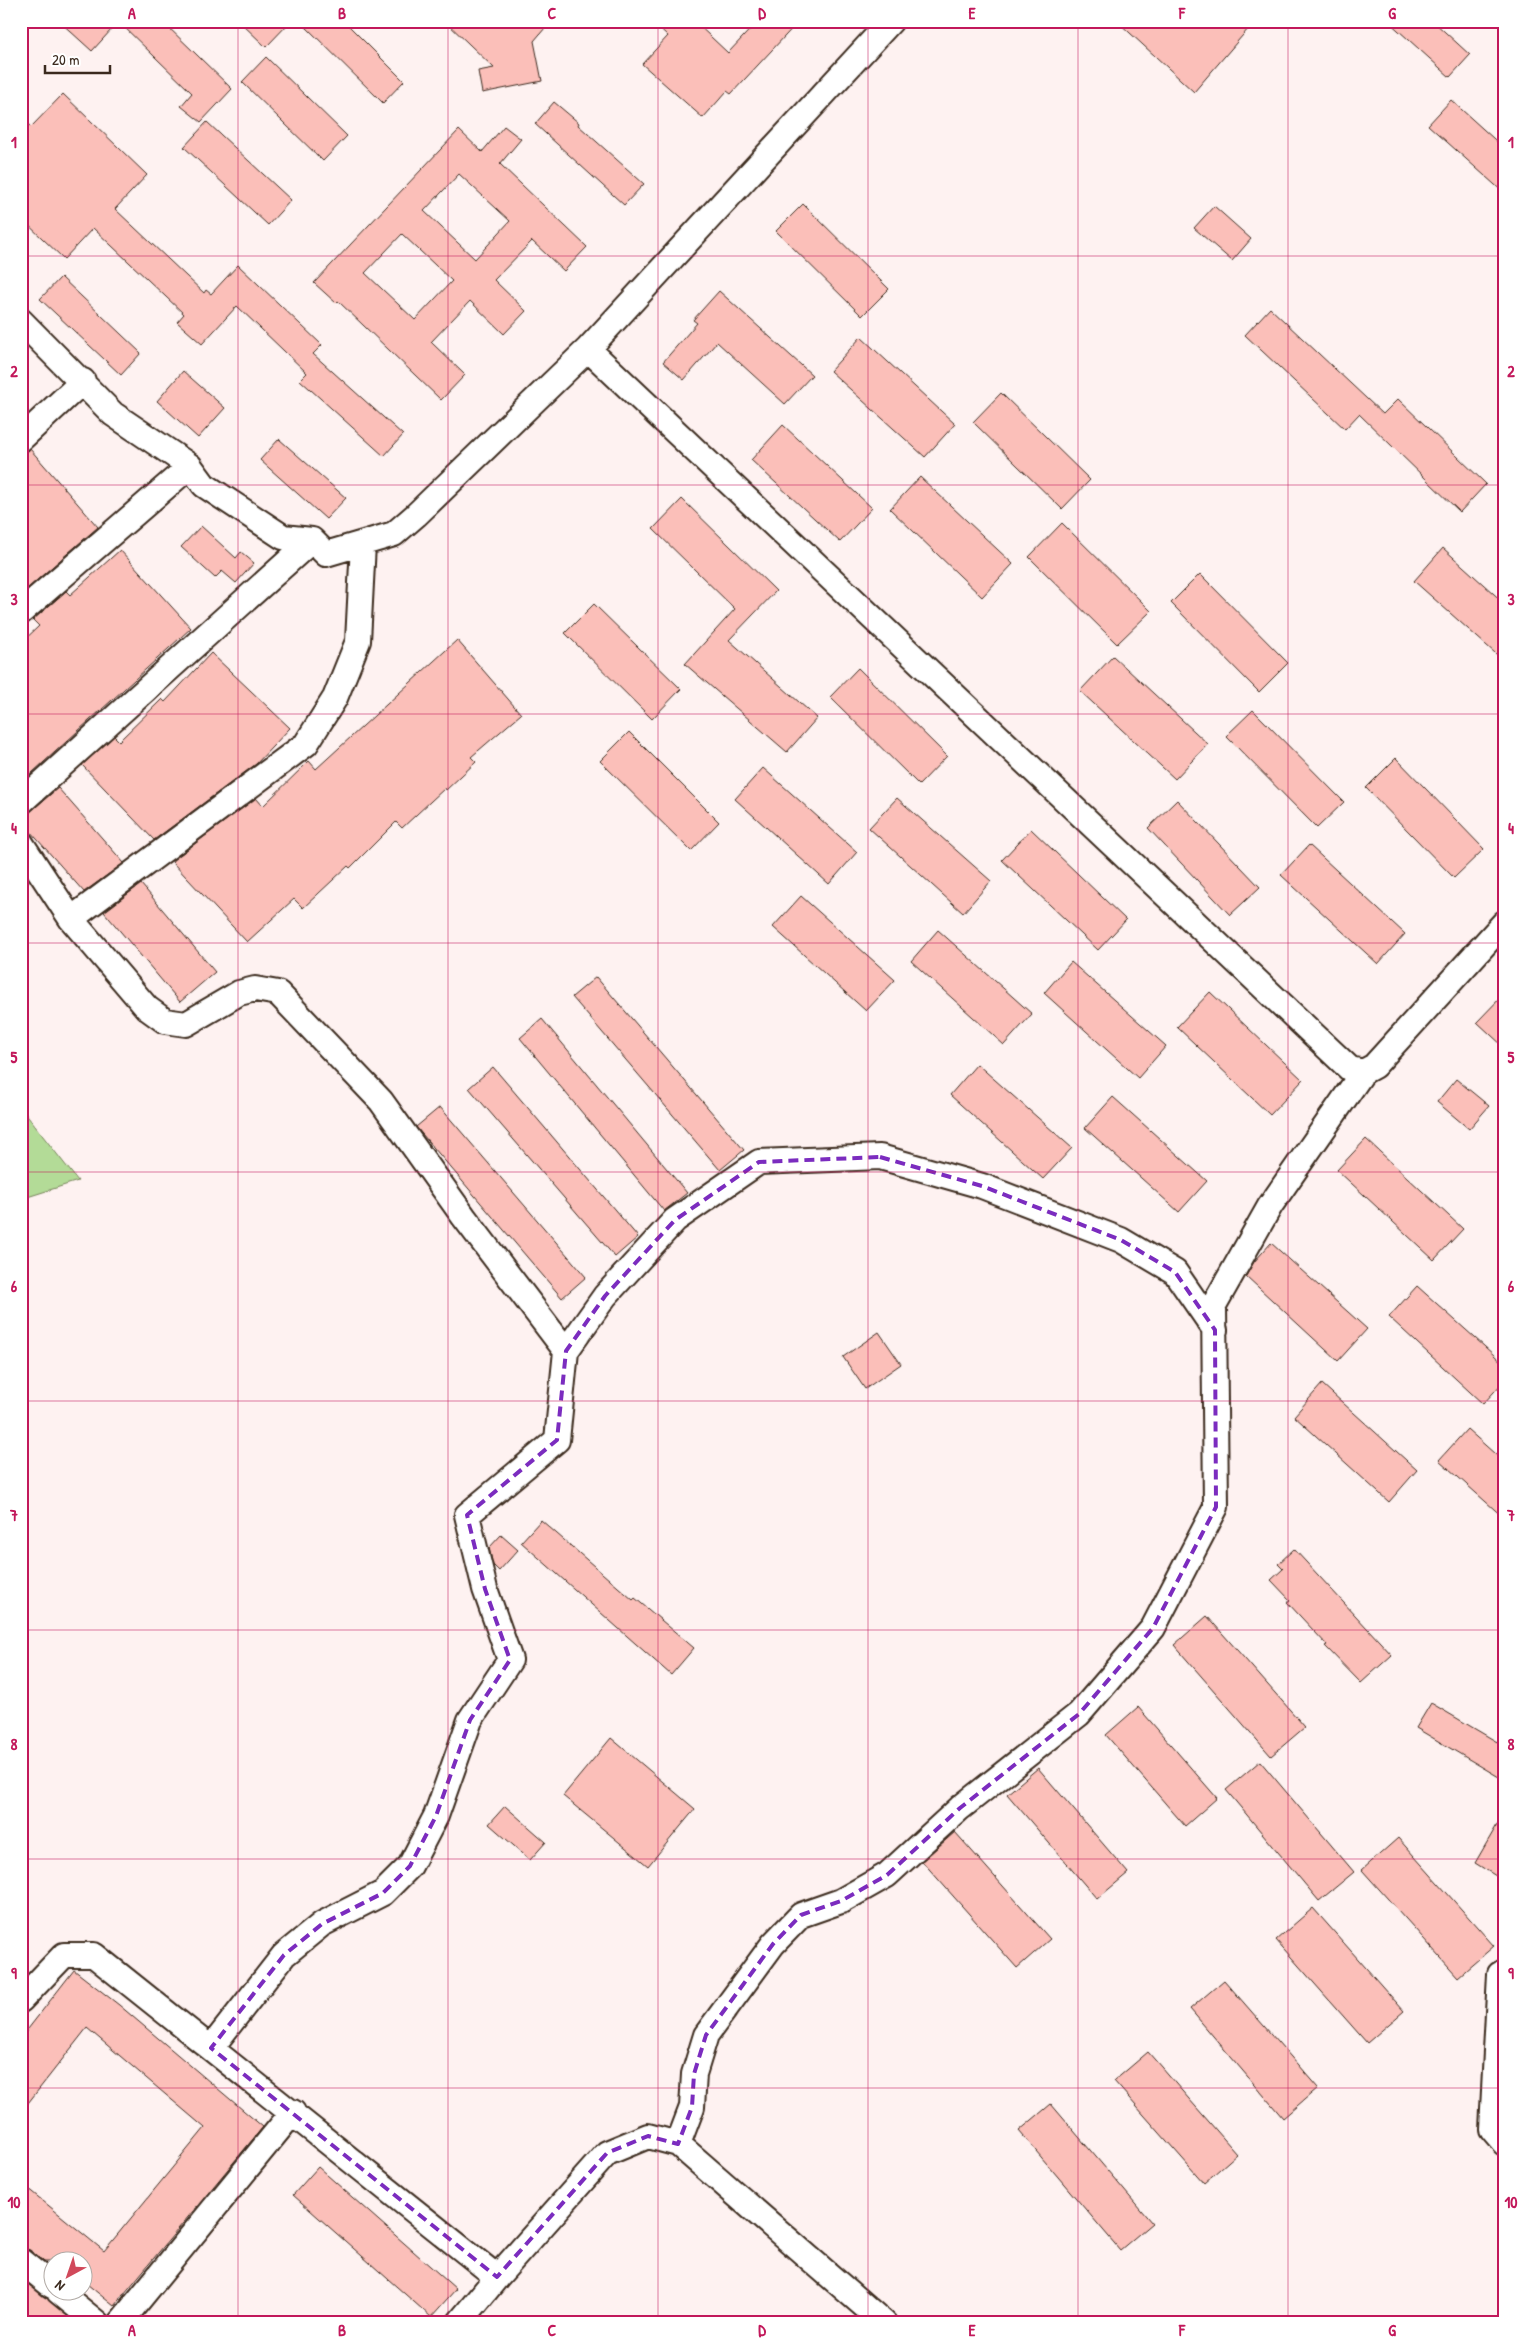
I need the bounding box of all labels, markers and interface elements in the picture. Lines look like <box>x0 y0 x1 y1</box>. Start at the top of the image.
text: A <box>128 2 136 24</box>
text: B <box>338 2 346 24</box>
text: C <box>548 2 557 24</box>
text: D <box>758 2 766 24</box>
text: E <box>968 2 976 24</box>
text: F <box>1178 2 1186 24</box>
text: G <box>1388 2 1396 24</box>
scale bar <box>45 42 110 74</box>
text: 20 m <box>52 49 79 70</box>
text: 1 <box>11 131 17 153</box>
text: 1 <box>1508 131 1514 153</box>
text: 2 <box>10 360 18 382</box>
text: 2 <box>1507 360 1515 382</box>
text: 3 <box>10 588 18 610</box>
text: 3 <box>1507 588 1515 610</box>
text: 4 <box>11 817 17 839</box>
text: 4 <box>1508 817 1514 839</box>
text: 5 <box>11 1046 18 1068</box>
text: 5 <box>1508 1046 1515 1068</box>
text: 6 <box>11 1275 18 1297</box>
text: 6 <box>1508 1275 1515 1297</box>
text: 7 <box>9 1504 18 1526</box>
text: 7 <box>1506 1504 1515 1526</box>
text: 8 <box>11 1733 18 1755</box>
text: 8 <box>1508 1733 1515 1755</box>
text: 9 <box>11 1962 17 1984</box>
text: 9 <box>1508 1962 1514 1984</box>
text: 10 <box>8 2191 20 2213</box>
text: 10 <box>1505 2191 1517 2213</box>
north arrow <box>42 2252 92 2302</box>
text: N <box>50 2276 68 2296</box>
text: A <box>128 2319 136 2341</box>
text: B <box>338 2319 346 2341</box>
text: C <box>548 2319 557 2341</box>
text: D <box>758 2319 766 2341</box>
text: E <box>968 2319 976 2341</box>
text: F <box>1178 2319 1186 2341</box>
text: G <box>1388 2319 1396 2341</box>

